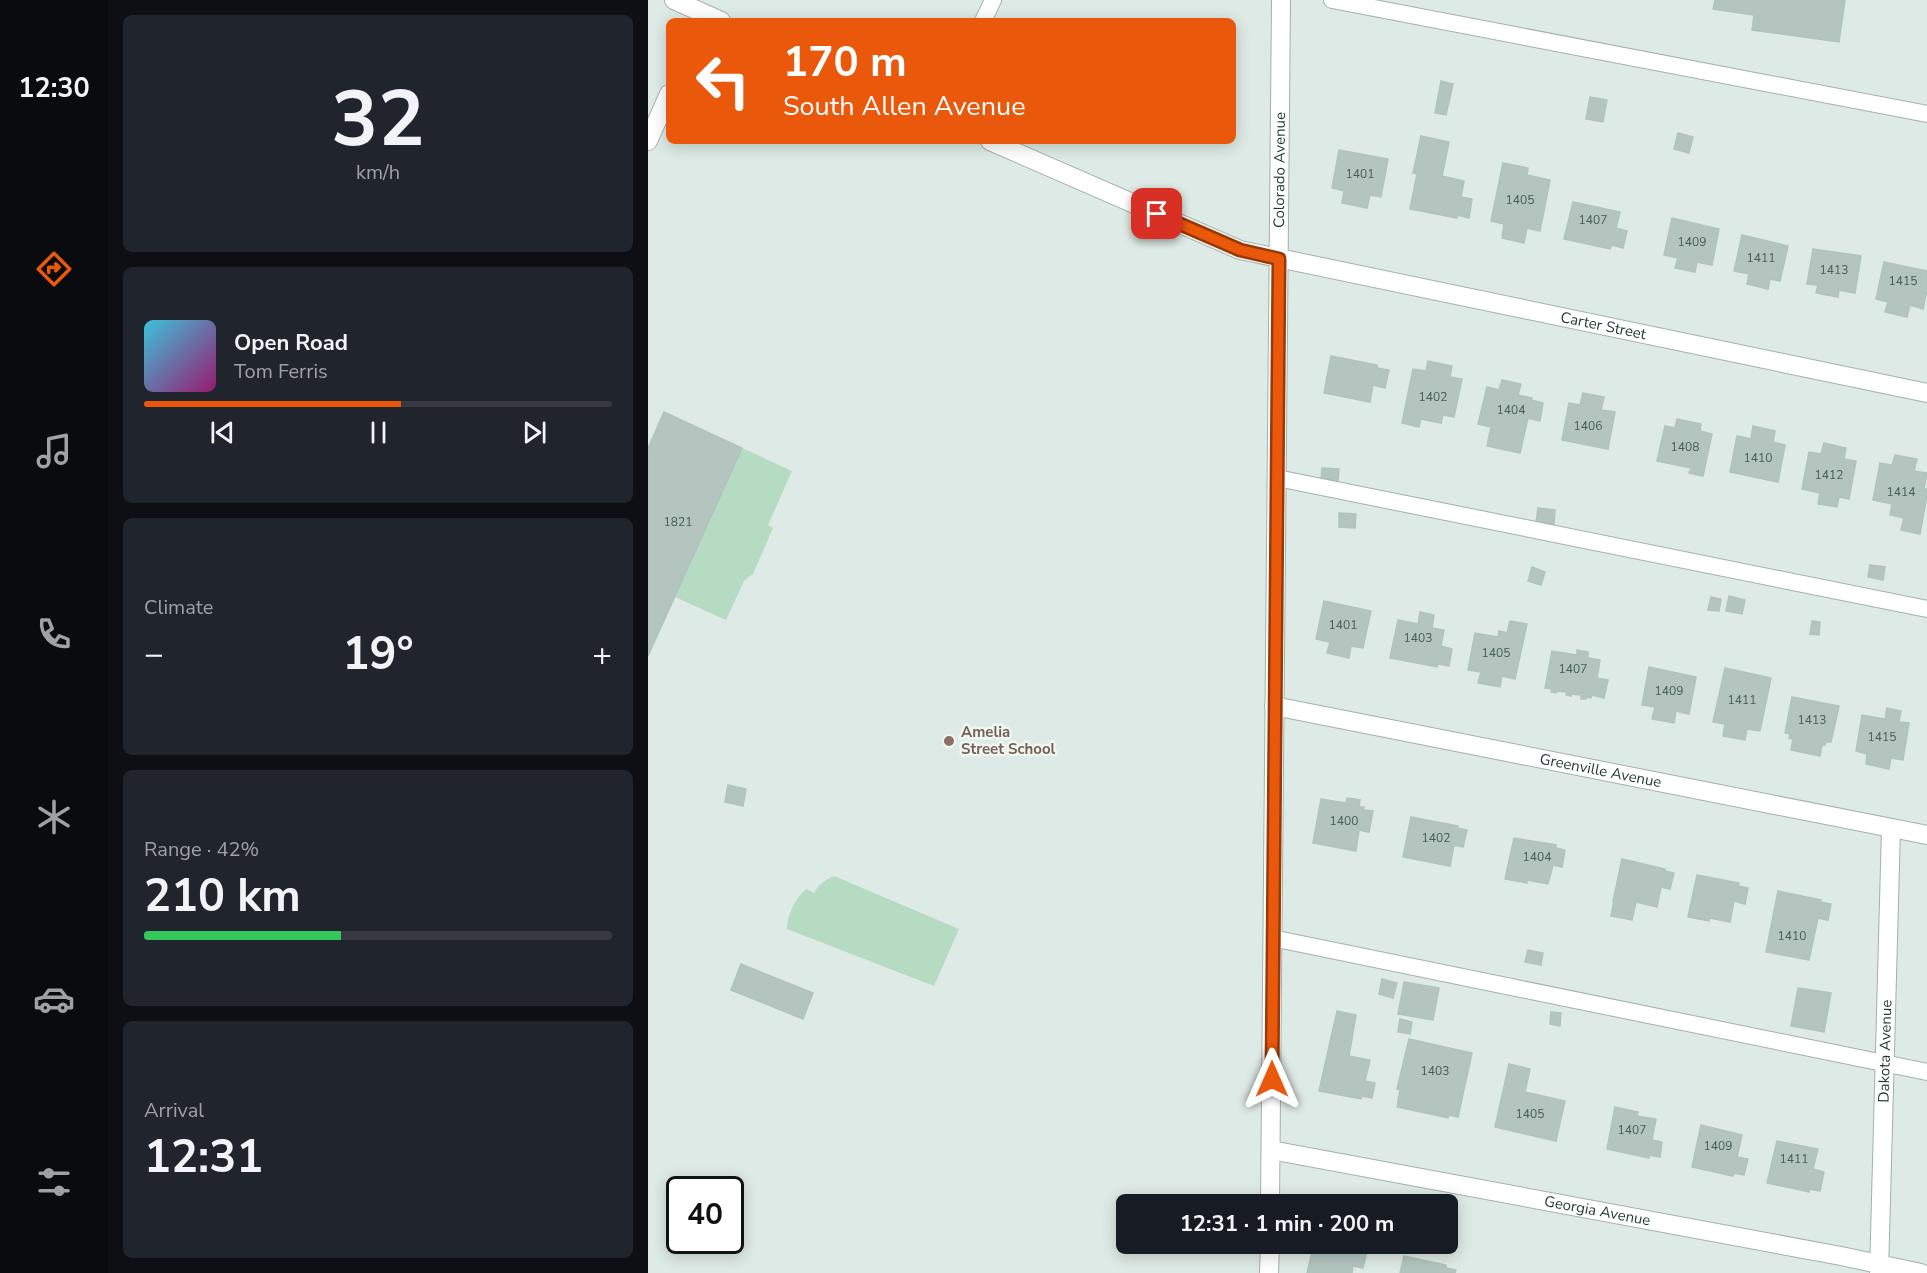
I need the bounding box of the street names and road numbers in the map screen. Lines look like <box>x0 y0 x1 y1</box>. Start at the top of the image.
street label: Colorado Avenue <box>1269 112 1290 228</box>
street label: Carter Street <box>1559 307 1649 344</box>
street label: Greenville Avenue <box>1538 749 1663 792</box>
street label: Dakota Avenue <box>1874 999 1896 1103</box>
street label: Georgia Avenue <box>1543 1191 1652 1230</box>

